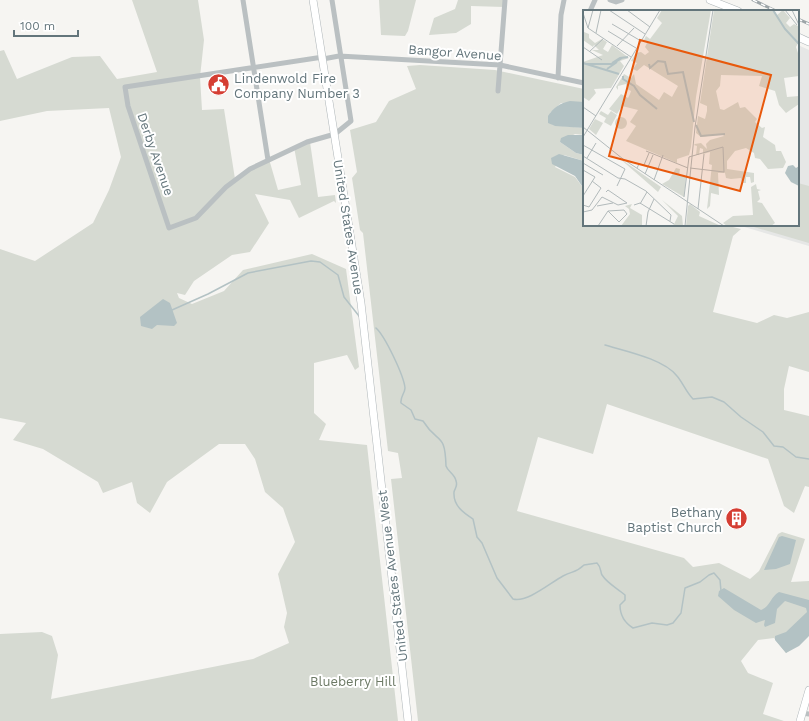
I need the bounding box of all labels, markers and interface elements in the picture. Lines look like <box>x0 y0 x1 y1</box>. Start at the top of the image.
inset map <box>583 10 799 226</box>
scale bar <box>14 12 78 38</box>
text: 100 m <box>20 19 55 33</box>
street label: Bangor Avenue <box>408 42 502 63</box>
place label: Lindenwold Fire Company Number 3 <box>234 71 360 101</box>
public building icon: Lindenwold Fire Company Number 3 <box>206 72 232 98</box>
street label: Derby Avenue <box>134 111 177 197</box>
street label: United States Avenue <box>330 158 367 296</box>
street label: United States Avenue West <box>374 489 410 663</box>
place label: Bethany Baptist Church <box>627 505 722 535</box>
building icon: Bethany Baptist Church <box>724 506 750 532</box>
park label: Blueberry Hill <box>310 674 396 689</box>

